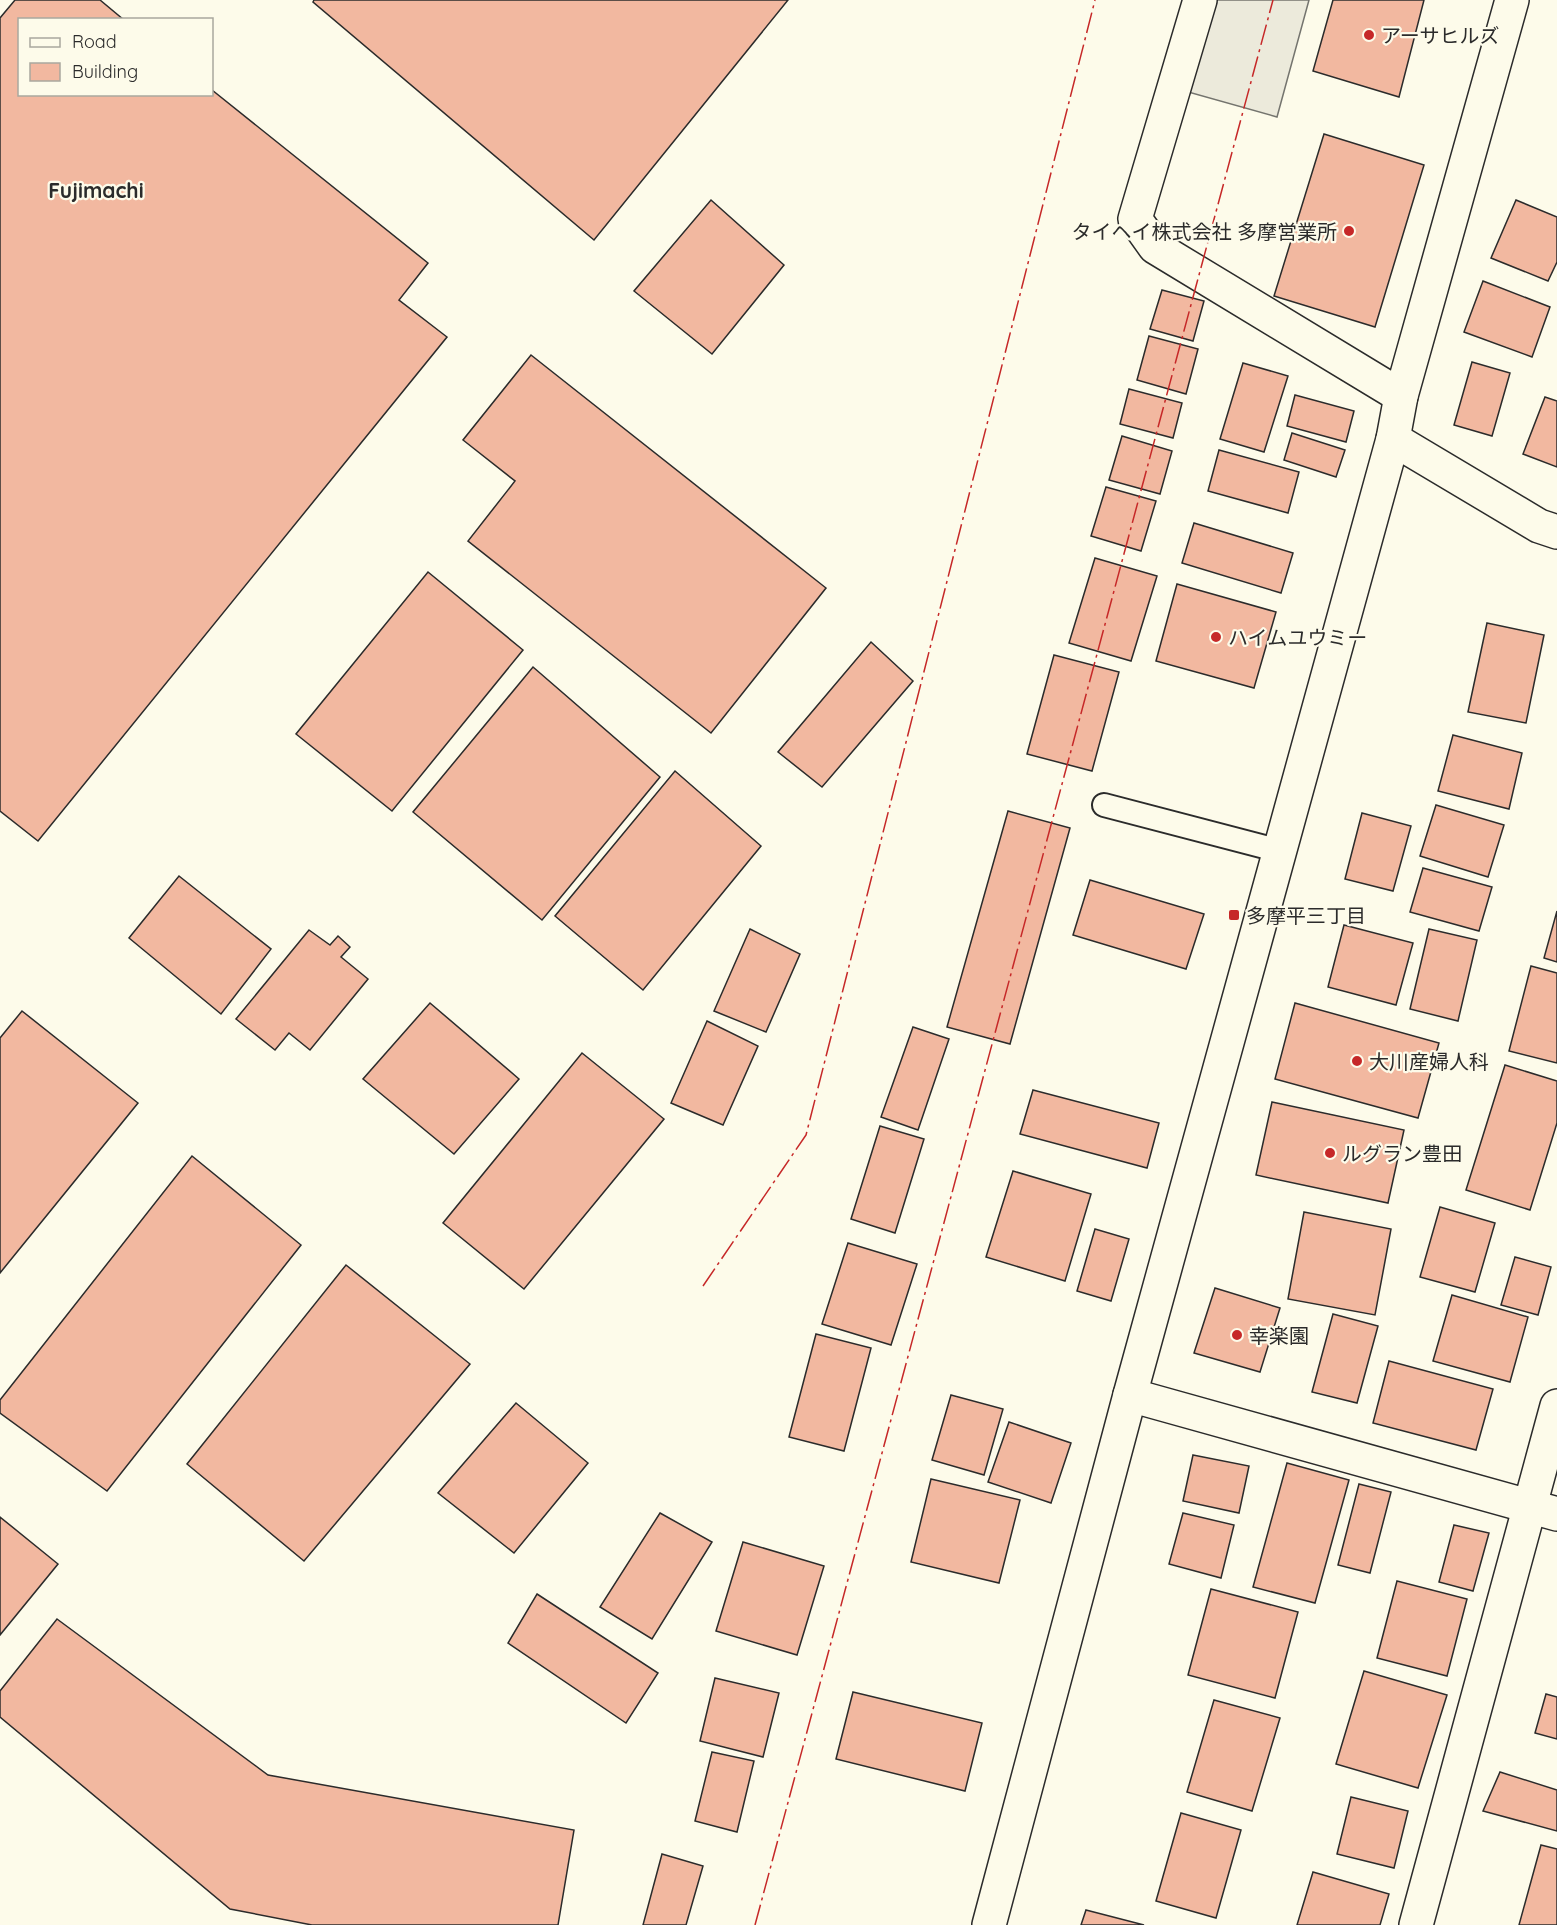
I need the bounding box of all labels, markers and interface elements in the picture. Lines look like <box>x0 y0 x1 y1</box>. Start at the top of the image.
legend <box>18 18 213 96</box>
place label: アーサヒルズ <box>1381 23 1499 48</box>
marker: アーサヒルズ <box>1362 28 1376 42</box>
text: Road <box>72 30 117 53</box>
text: Building <box>72 60 138 83</box>
district label: Fujimachi <box>48 177 144 203</box>
place label: タイヘイ株式会社 多摩営業所 <box>1072 219 1337 244</box>
marker: タイヘイ株式会社 多摩営業所 <box>1342 224 1356 238</box>
place label: ハイムユウミー <box>1228 625 1367 650</box>
marker: ハイムユウミー <box>1209 630 1223 644</box>
place label: 多摩平三丁目 <box>1246 903 1366 928</box>
marker: 多摩平三丁目 <box>1227 908 1241 922</box>
place label: 大川産婦人科 <box>1369 1049 1489 1074</box>
marker: 大川産婦人科 <box>1350 1054 1364 1068</box>
place label: ルグラン豊田 <box>1342 1141 1462 1166</box>
marker: ルグラン豊田 <box>1323 1146 1337 1160</box>
place label: 幸楽園 <box>1249 1323 1309 1348</box>
marker: 幸楽園 <box>1230 1328 1244 1342</box>

